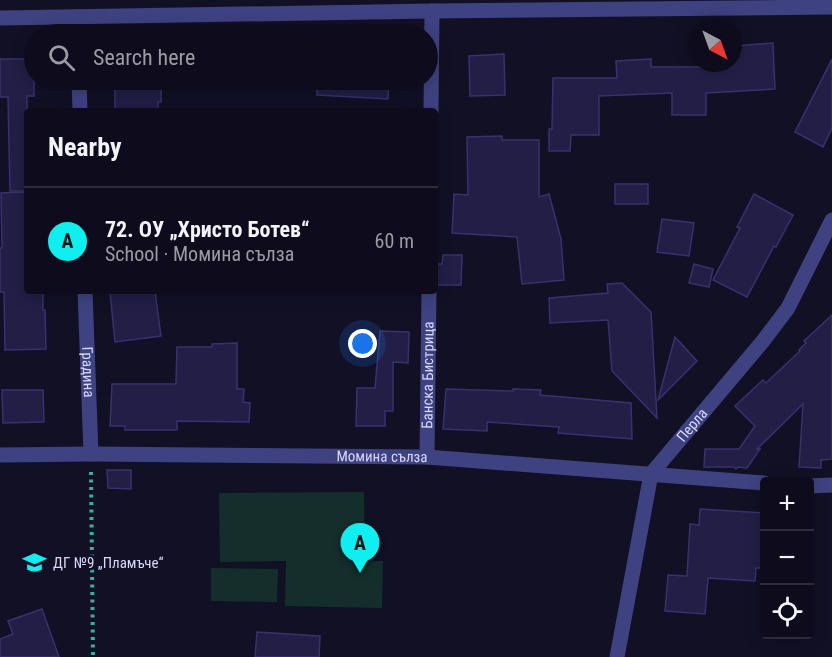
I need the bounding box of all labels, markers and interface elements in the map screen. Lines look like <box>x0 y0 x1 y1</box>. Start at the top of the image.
north arrow <box>688 18 742 72</box>
search box <box>24 24 438 90</box>
icon: search <box>45 41 78 74</box>
text: Search here <box>93 45 195 70</box>
text: Nearby <box>48 132 122 162</box>
text: 72. ОУ „Христо Ботев“ <box>105 217 309 242</box>
text: A <box>62 229 73 253</box>
text: 60 m <box>375 229 414 253</box>
text: School · Момина сълза <box>105 242 294 266</box>
street label: Банска Бистрица <box>418 321 438 429</box>
your location <box>348 329 377 358</box>
street label: Градина <box>78 346 98 398</box>
street label: Перла <box>673 405 711 446</box>
street label: Момина сълза <box>336 447 428 466</box>
map controls <box>760 477 814 639</box>
button: + <box>760 477 814 531</box>
pin: A <box>340 524 380 573</box>
button: − <box>760 531 814 585</box>
school or university icon: ДГ №9 „Пламъче“ <box>22 550 48 576</box>
place label: ДГ №9 „Пламъче“ <box>53 554 163 572</box>
button: locate <box>760 585 814 639</box>

